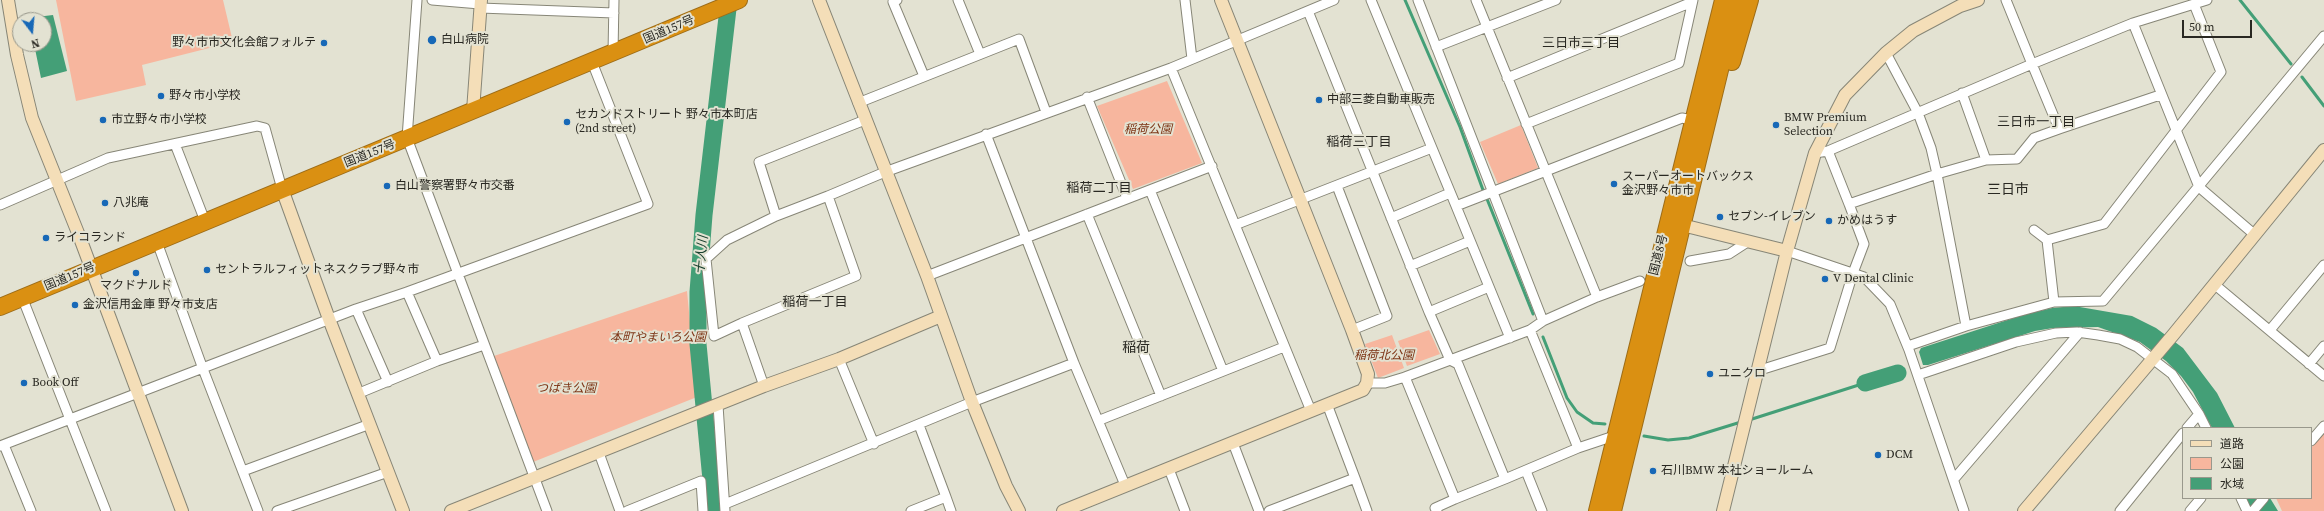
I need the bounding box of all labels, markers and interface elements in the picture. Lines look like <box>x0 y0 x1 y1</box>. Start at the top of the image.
north arrow <box>12 12 52 52</box>
scale bar <box>2184 12 2254 38</box>
street label: 国道157号 <box>641 13 697 47</box>
text: 50 m <box>2189 19 2215 35</box>
place label: 白山病院 <box>441 33 489 47</box>
marker: 白山病院 <box>426 34 438 46</box>
text: N <box>29 35 41 51</box>
place label: 野々市市文化会館フォルテ <box>172 36 316 50</box>
district label: 三日市三丁目 <box>1542 36 1620 52</box>
marker: 野々市市文化会館フォルテ <box>319 38 329 48</box>
place label: 野々市小学校 <box>169 89 241 103</box>
marker: 野々市小学校 <box>156 91 166 101</box>
place label: 中部三菱自動車販売 <box>1327 93 1435 107</box>
marker: 中部三菱自動車販売 <box>1314 95 1324 105</box>
place label: セカンドストリート 野々市本町店 (2nd street) <box>575 108 758 136</box>
place label: BMW Premium Selection <box>1784 111 1867 139</box>
place label: 市立野々市小学校 <box>111 113 207 127</box>
marker: 市立野々市小学校 <box>98 115 108 125</box>
district label: 三日市一丁目 <box>1997 115 2075 131</box>
marker: セカンドストリート 野々市本町店 (2nd street) <box>562 117 572 127</box>
marker: BMW Premium Selection <box>1771 120 1781 130</box>
park label: 稲荷公園 <box>1124 123 1172 137</box>
district label: 稲荷三丁目 <box>1327 135 1391 151</box>
street label: 国道157号 <box>342 137 398 171</box>
place label: スーパーオートバックス 金沢野々市市 <box>1622 170 1754 198</box>
place label: 白山警察署野々市交番 <box>395 179 515 193</box>
marker: スーパーオートバックス 金沢野々市市 <box>1609 179 1619 189</box>
marker: 白山警察署野々市交番 <box>382 181 392 191</box>
district label: 稲荷二丁目 <box>1067 181 1131 197</box>
district label: 三日市 <box>1987 182 2029 198</box>
place label: 八兆庵 <box>113 196 149 210</box>
marker: 八兆庵 <box>100 198 110 208</box>
place label: セブン-イレブン <box>1728 210 1816 224</box>
marker: セブン-イレブン <box>1715 212 1725 222</box>
place label: かめはうす <box>1837 214 1897 228</box>
marker: かめはうす <box>1824 216 1834 226</box>
place label: ライコランド <box>54 231 126 245</box>
marker: ライコランド <box>41 233 51 243</box>
street label: 国道8号 <box>1647 233 1671 277</box>
water label: 十人川 <box>692 235 712 275</box>
street label: 国道157号 <box>42 260 98 294</box>
place label: セントラルフィットネスクラブ野々市 <box>215 263 419 277</box>
marker: セントラルフィットネスクラブ野々市 <box>202 265 212 275</box>
marker: マクドナルド <box>131 268 141 278</box>
place label: V Dental Clinic <box>1833 272 1914 286</box>
marker: V Dental Clinic <box>1820 274 1830 284</box>
place label: マクドナルド <box>100 279 172 293</box>
district label: 稲荷一丁目 <box>783 295 847 311</box>
place label: 金沢信用金庫 野々市支店 <box>83 298 218 312</box>
marker: 金沢信用金庫 野々市支店 <box>70 300 80 310</box>
park label: 本町やまいろ公園 <box>610 331 706 345</box>
district label: 稲荷 <box>1122 340 1150 356</box>
park label: 稲荷北公園 <box>1354 349 1414 363</box>
place label: ユニクロ <box>1718 367 1766 381</box>
marker: ユニクロ <box>1705 369 1715 379</box>
place label: Book Off <box>32 376 78 390</box>
marker: Book Off <box>19 378 29 388</box>
park label: つばき公園 <box>536 382 596 396</box>
legend <box>2182 427 2312 499</box>
text: 道路 <box>2220 436 2244 452</box>
place label: DCM <box>1886 448 1913 462</box>
marker: DCM <box>1873 450 1883 460</box>
text: 公園 <box>2220 456 2244 472</box>
place label: 石川BMW 本社ショールーム <box>1661 464 1813 478</box>
marker: 石川BMW 本社ショールーム <box>1648 466 1658 476</box>
text: 水域 <box>2220 476 2244 492</box>

